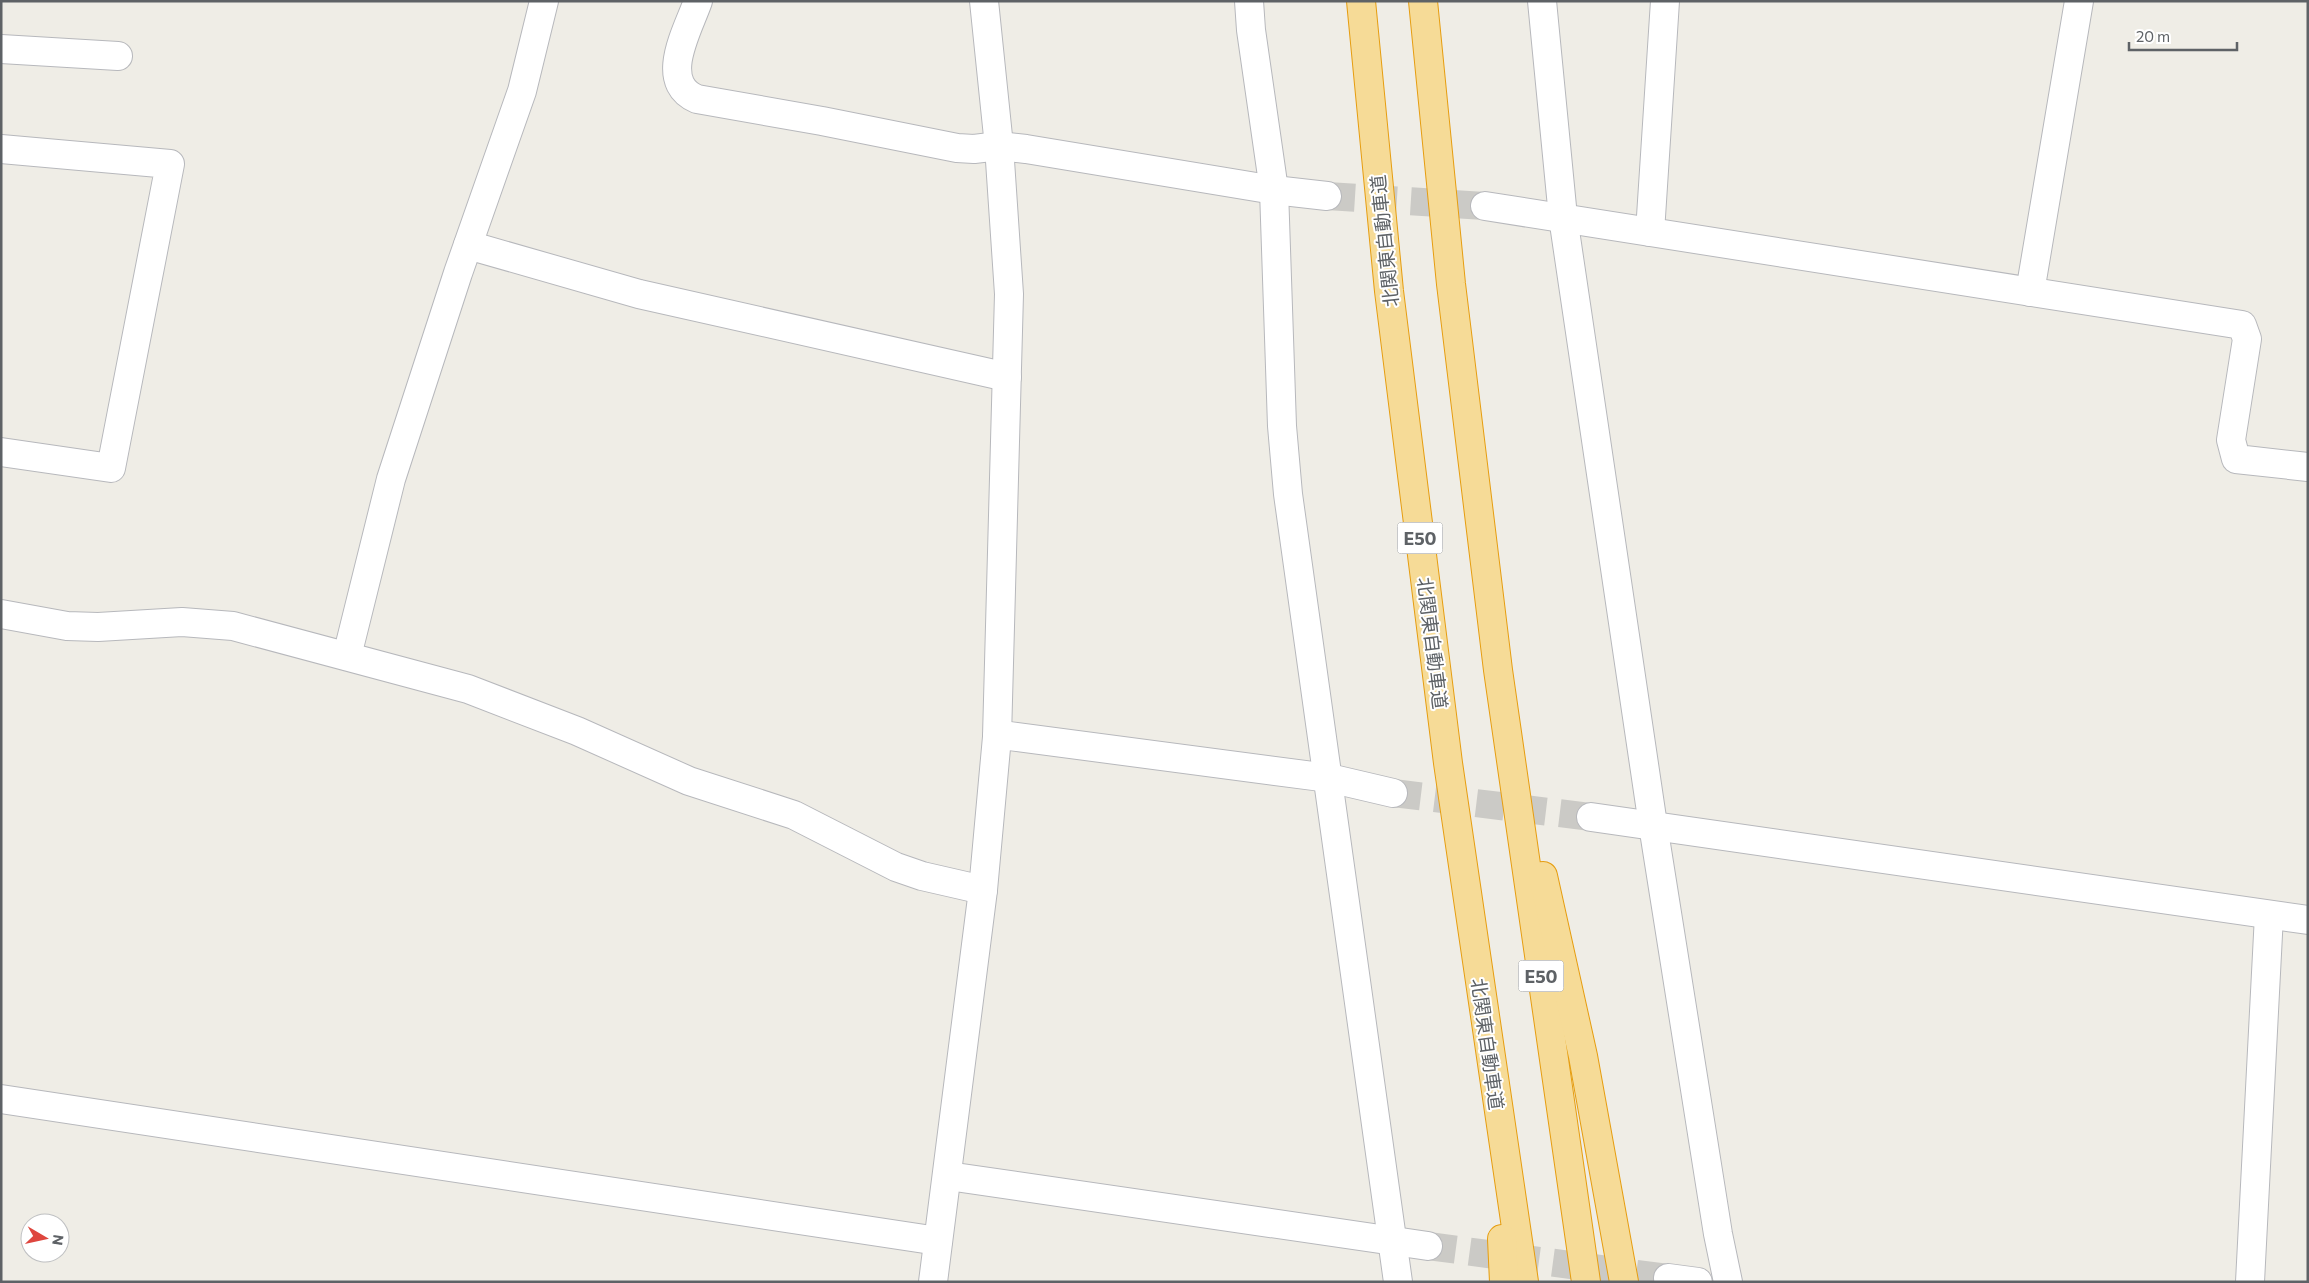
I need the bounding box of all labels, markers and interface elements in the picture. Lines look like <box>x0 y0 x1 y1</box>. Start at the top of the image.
scale bar <box>2129 20 2236 52</box>
text: 20 m <box>2136 27 2170 45</box>
street label: 北関東自動車道 <box>1366 174 1402 308</box>
road number: E50 <box>1398 522 1442 554</box>
street label: 北関東自動車道 <box>1413 576 1453 710</box>
road number: E50 <box>1518 960 1564 991</box>
street label: 北関東自動車道 <box>1467 977 1509 1111</box>
north arrow <box>20 1213 70 1263</box>
text: N <box>49 1234 68 1247</box>

